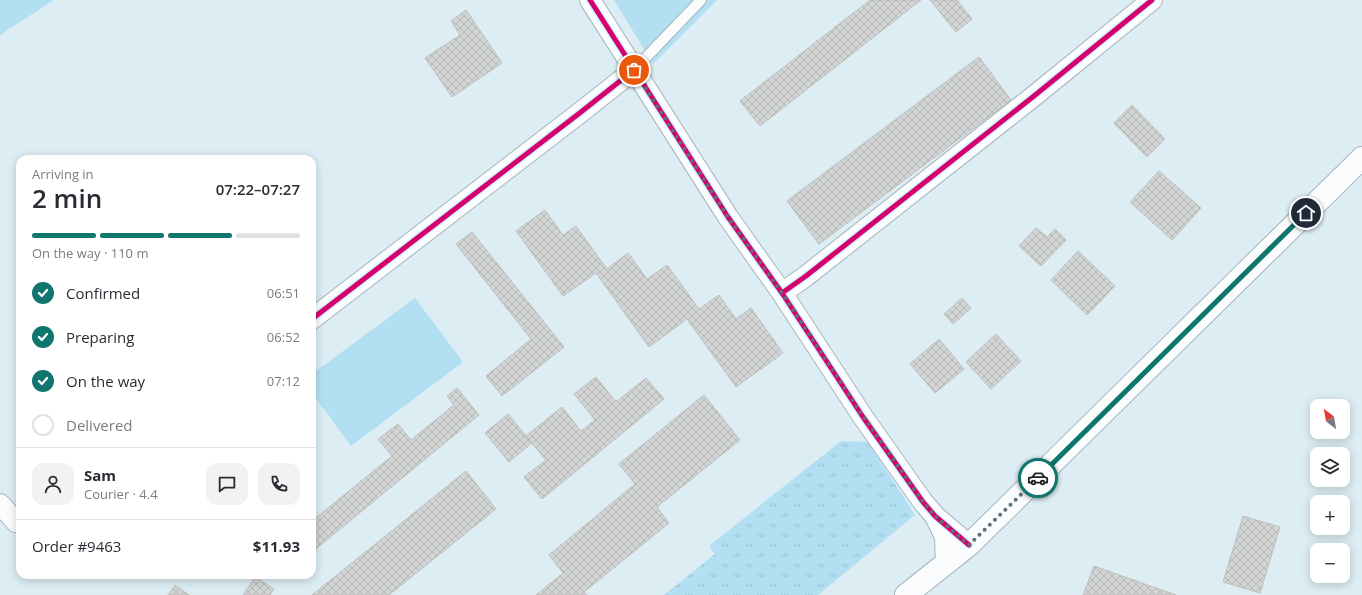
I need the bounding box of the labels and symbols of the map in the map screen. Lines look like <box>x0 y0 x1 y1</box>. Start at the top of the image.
pin <box>617 53 651 87</box>
pin <box>1289 196 1323 230</box>
north arrow <box>1310 399 1350 439</box>
courier <box>1018 458 1058 498</box>

